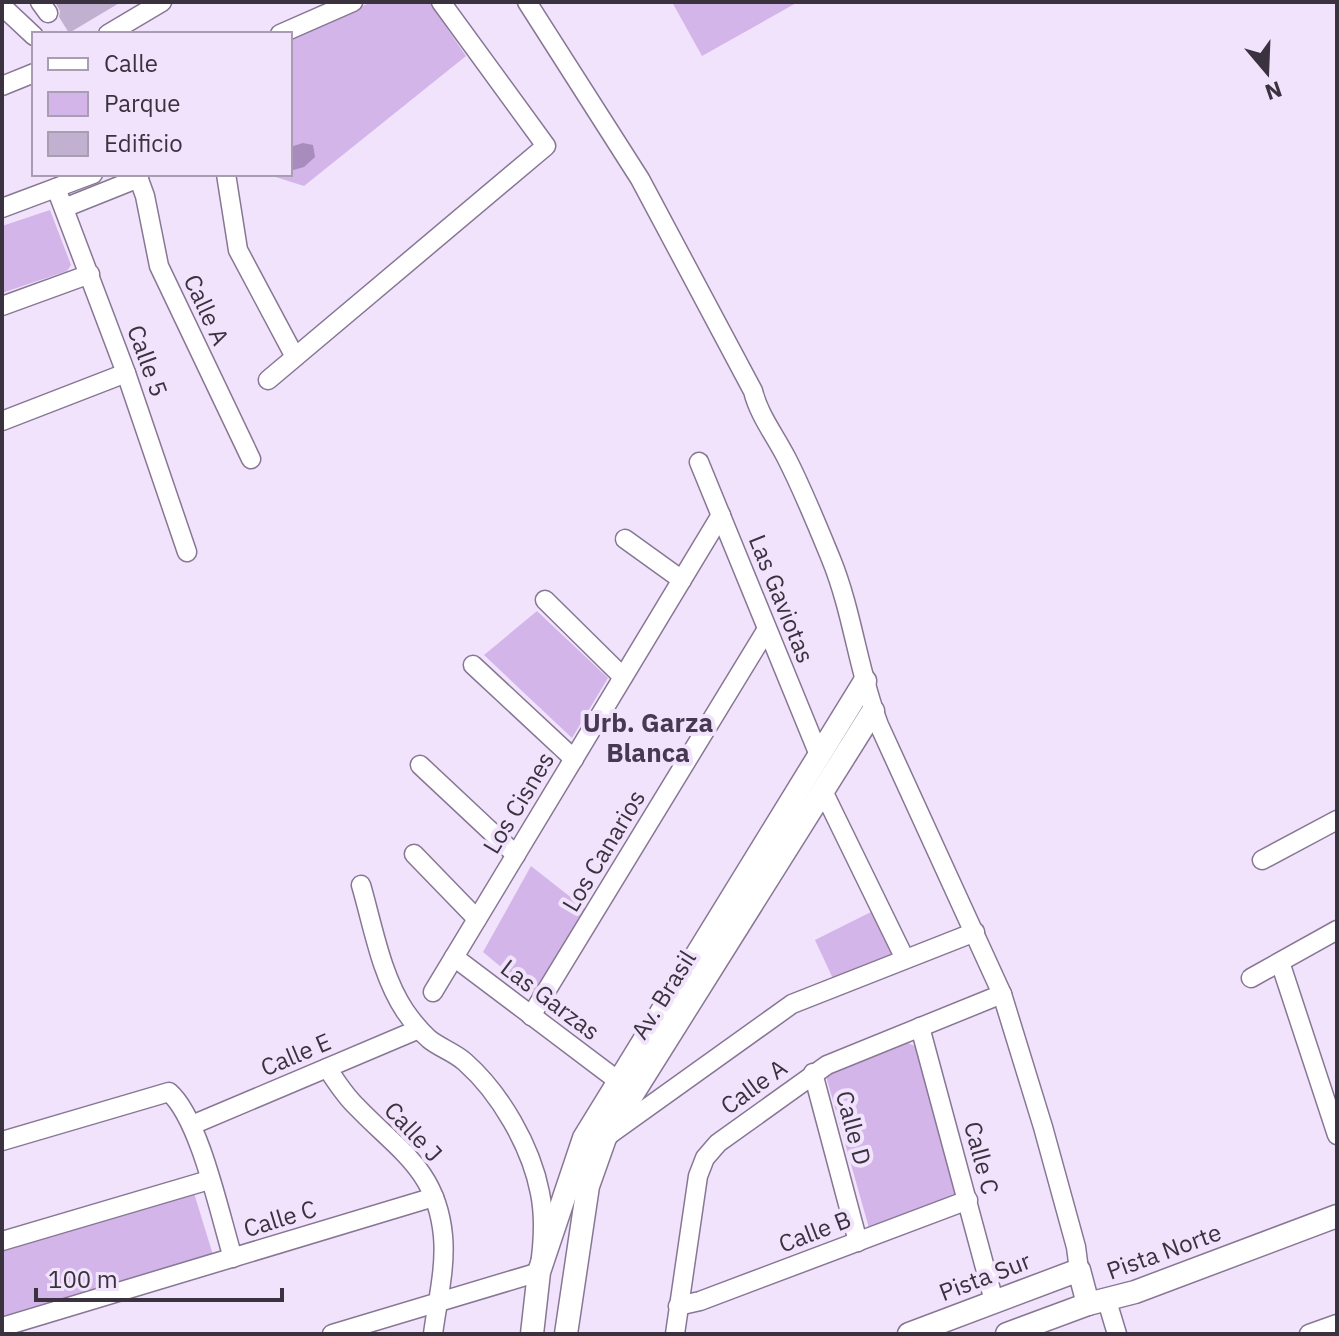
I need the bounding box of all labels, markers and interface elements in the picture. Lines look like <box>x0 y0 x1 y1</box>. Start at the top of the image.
legend <box>32 32 292 176</box>
north arrow <box>1227 32 1307 112</box>
text: Calle <box>104 47 158 79</box>
text: N <box>1261 75 1286 108</box>
text: Parque <box>104 87 181 119</box>
text: Edificio <box>104 127 183 159</box>
street label: Calle A <box>177 269 237 350</box>
street label: Calle 5 <box>120 320 176 401</box>
street label: Las Gaviotas <box>742 530 822 668</box>
district label: Urb. Garza Blanca <box>583 705 713 769</box>
street label: Los Cisnes <box>475 746 561 859</box>
street label: Los Canarios <box>554 784 652 917</box>
street label: Av. Brasil <box>623 944 703 1045</box>
street label: Las Garzas <box>495 951 607 1047</box>
street label: Calle E <box>256 1025 336 1083</box>
street label: Calle A <box>714 1051 793 1121</box>
street label: Calle D <box>829 1087 879 1168</box>
street label: Calle J <box>378 1094 450 1168</box>
street label: Calle C <box>957 1118 1007 1198</box>
street label: Calle C <box>239 1192 320 1244</box>
street label: Calle B <box>774 1203 855 1259</box>
street label: Pista Norte <box>1102 1216 1225 1287</box>
street label: Pista Sur <box>934 1244 1035 1308</box>
scale bar <box>36 1252 282 1302</box>
text: 100 m <box>48 1263 118 1295</box>

